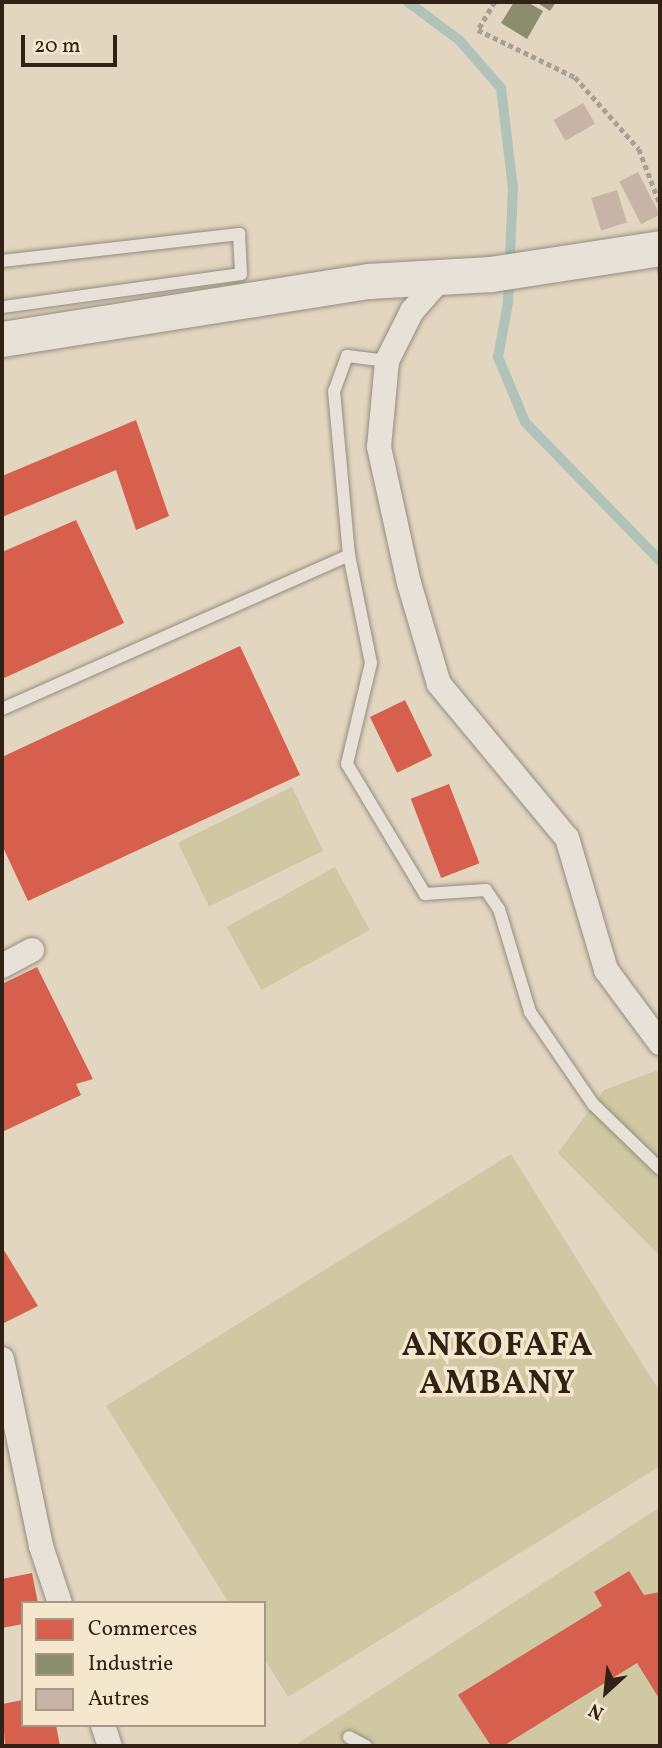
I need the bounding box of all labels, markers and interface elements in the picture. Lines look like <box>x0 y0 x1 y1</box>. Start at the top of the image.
scale bar <box>24 21 121 65</box>
text: 20 m <box>34 32 80 61</box>
district label: ANKOFAFA AMBANY <box>403 1328 593 1406</box>
legend <box>21 1601 266 1727</box>
text: Commerces <box>88 1615 197 1644</box>
text: Industrie <box>88 1650 173 1679</box>
north arrow <box>571 1657 641 1727</box>
text: Autres <box>88 1685 149 1714</box>
text: N <box>584 1696 609 1725</box>

